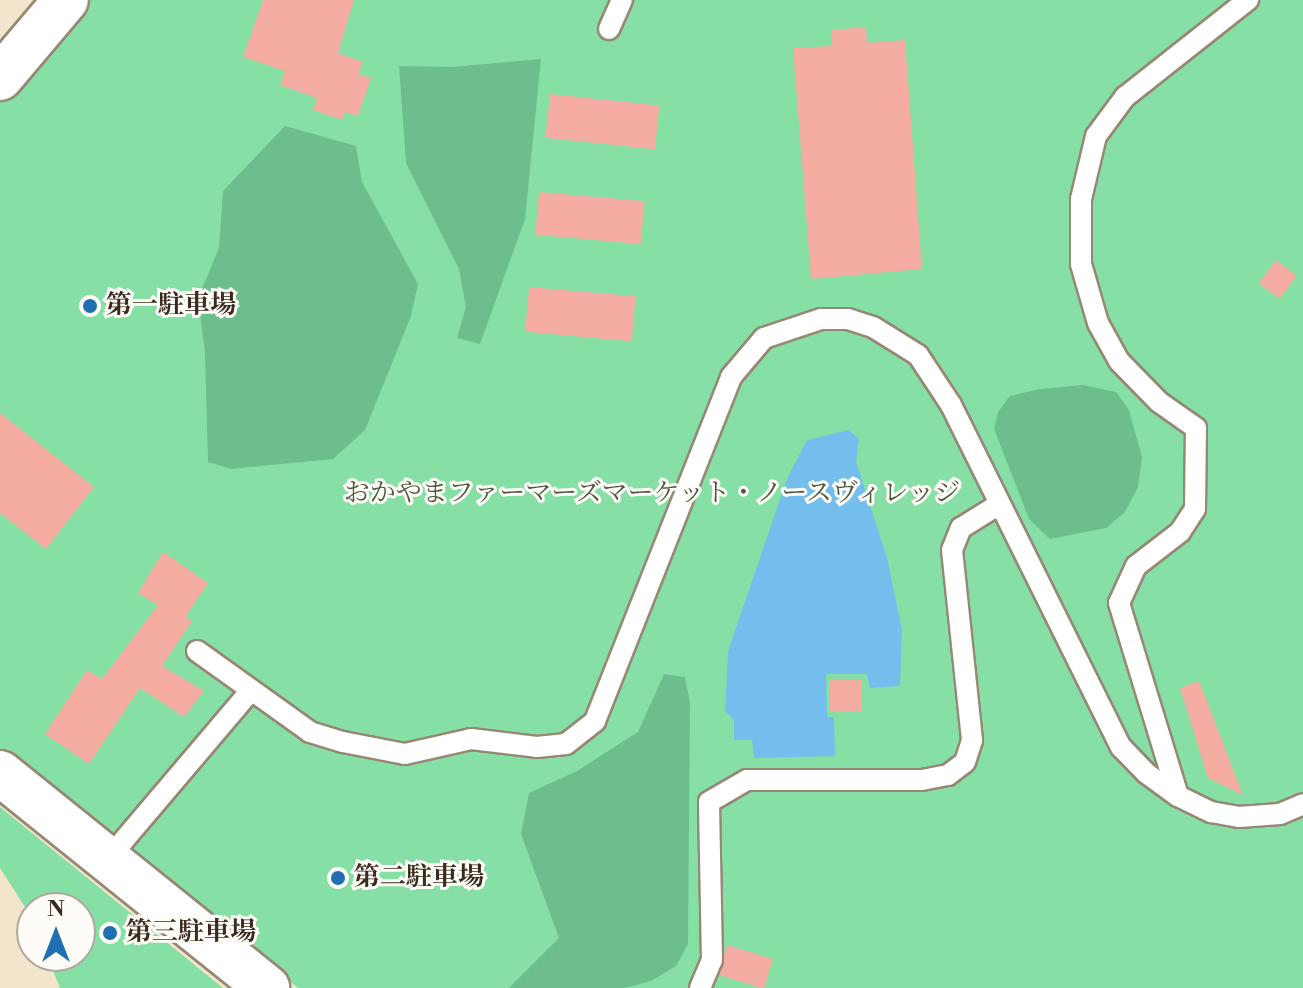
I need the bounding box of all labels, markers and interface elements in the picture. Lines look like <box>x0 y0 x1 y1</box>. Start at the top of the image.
place label: 第一駐車場 <box>106 290 236 322</box>
marker: 第一駐車場 <box>81 297 99 315</box>
park label: おかやまファーマーズマーケット・ノースヴィレッジ <box>340 478 964 510</box>
place label: 第二駐車場 <box>354 862 484 894</box>
marker: 第二駐車場 <box>329 869 347 887</box>
north arrow <box>16 892 96 972</box>
text: N <box>47 896 65 923</box>
place label: 第三駐車場 <box>126 917 256 949</box>
marker: 第三駐車場 <box>101 924 119 942</box>

